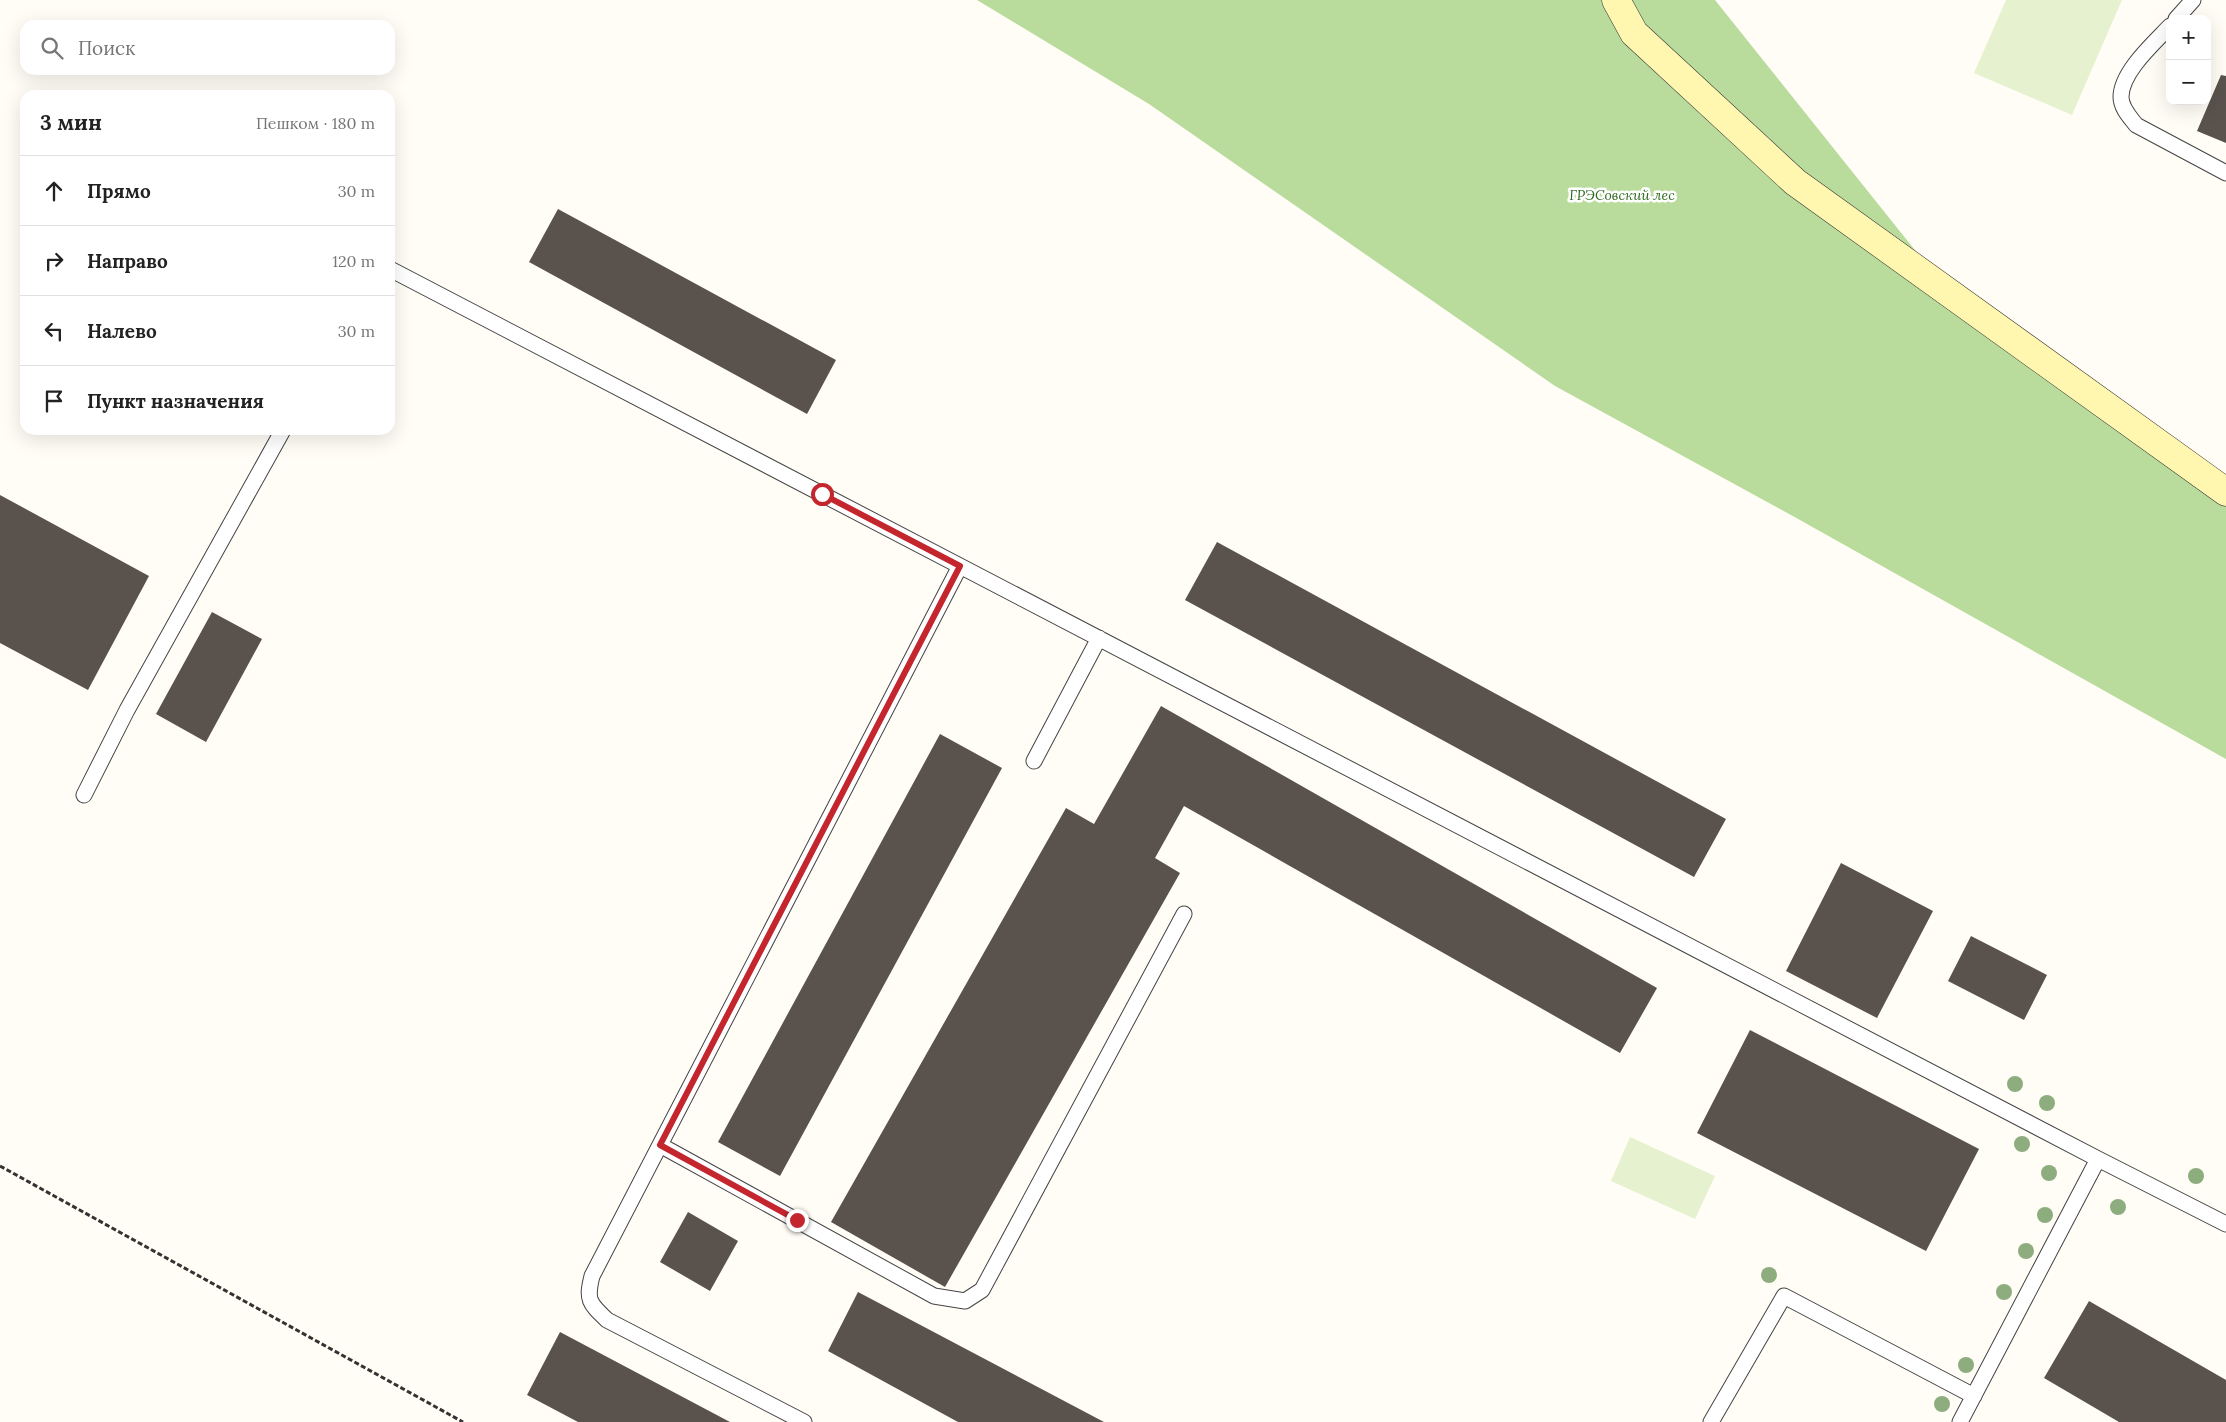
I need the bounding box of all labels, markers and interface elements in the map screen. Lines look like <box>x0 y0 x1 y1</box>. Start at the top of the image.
map controls <box>2166 15 2211 105</box>
button: + <box>2166 15 2211 60</box>
search box <box>20 20 395 75</box>
icon: search <box>38 34 66 62</box>
text: Поиск <box>78 36 135 60</box>
button: − <box>2166 60 2211 105</box>
text: 3 мин <box>40 109 102 136</box>
text: Пешком · 180 m <box>256 113 375 133</box>
icon: ahead <box>40 177 68 205</box>
text: Прямо <box>87 179 151 203</box>
text: 30 m <box>338 181 375 201</box>
park label: ГРЭСовский лес <box>1569 186 1675 204</box>
icon: right <box>40 247 68 275</box>
text: Направо <box>87 249 168 273</box>
text: 120 m <box>332 251 375 271</box>
icon: left <box>40 317 68 345</box>
text: Налево <box>87 319 157 343</box>
text: 30 m <box>338 321 375 341</box>
icon: arrive <box>40 387 68 415</box>
text: Пункт назначения <box>87 389 264 413</box>
route start <box>811 483 834 506</box>
route end <box>786 1209 809 1232</box>

